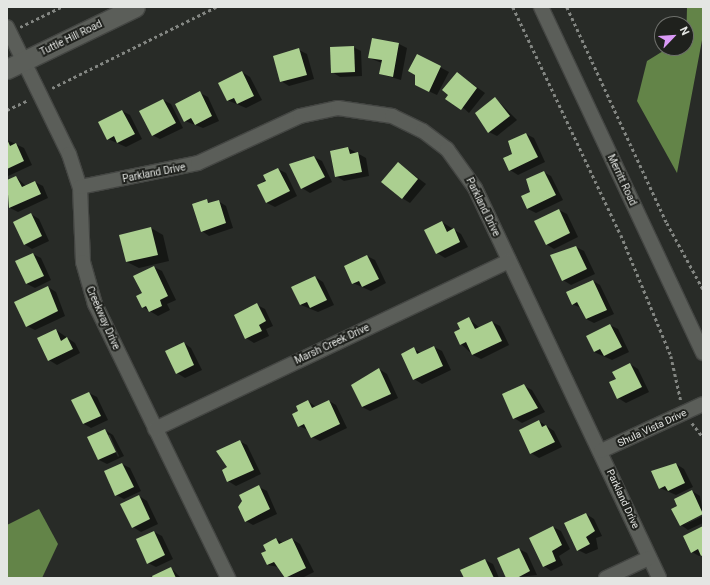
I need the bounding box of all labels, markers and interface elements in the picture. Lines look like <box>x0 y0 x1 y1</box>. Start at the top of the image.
north arrow <box>654 16 694 56</box>
street label: Tuttle Hill Road <box>38 18 104 58</box>
text: N <box>677 25 692 37</box>
street label: Merritt Road <box>605 152 639 208</box>
street label: Parkland Drive <box>121 161 187 185</box>
street label: Parkland Drive <box>464 176 502 238</box>
street label: Creekway Drive <box>84 284 122 352</box>
street label: Marsh Creek Drive <box>293 321 371 367</box>
street label: Shula Vista Drive <box>616 407 688 449</box>
street label: Parkland Drive <box>604 467 642 531</box>

